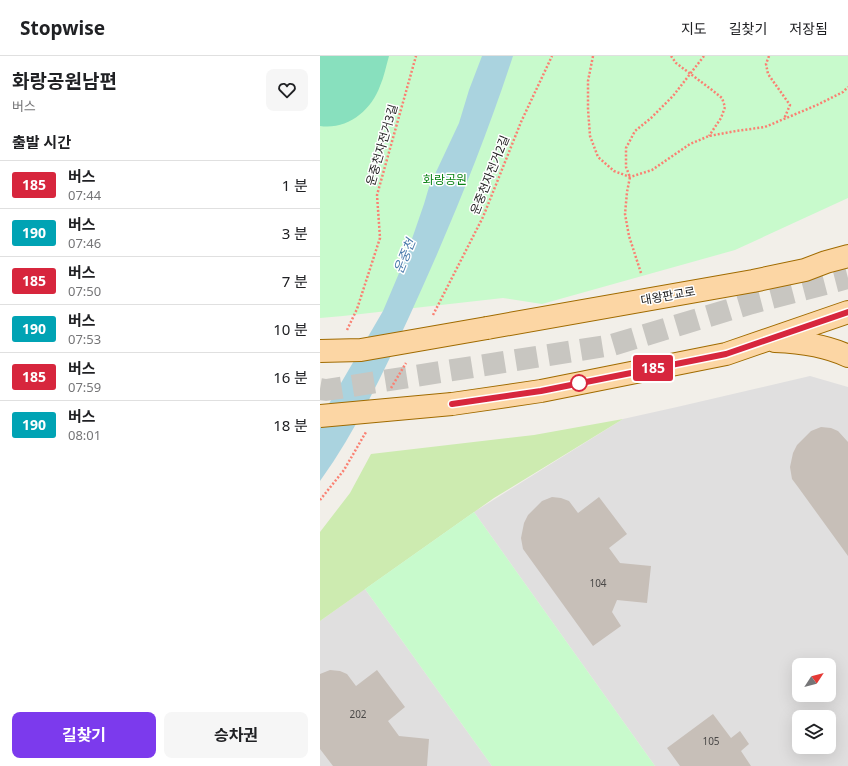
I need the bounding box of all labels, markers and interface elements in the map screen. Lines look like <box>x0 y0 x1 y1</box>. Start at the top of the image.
text: Stopwise <box>20 15 105 41</box>
text: 지도 <box>681 19 707 38</box>
text: 길찾기 <box>729 19 767 38</box>
text: 저장됨 <box>789 19 828 38</box>
text: 화랑공원남편 <box>12 68 117 94</box>
button: heart <box>266 69 308 111</box>
text: 버스 <box>12 97 36 115</box>
street label: 운중천자전거3길 <box>362 102 401 188</box>
text: 출발 시간 <box>12 132 71 152</box>
street label: 운중천자전거2길 <box>466 133 513 217</box>
text: 버스 <box>68 166 96 186</box>
park label: 화랑공원 <box>423 171 467 188</box>
text: 185 <box>22 175 46 194</box>
text: 1 분 <box>282 175 308 195</box>
text: 07:44 <box>68 186 101 204</box>
text: 버스 <box>68 214 96 234</box>
text: 190 <box>22 223 46 242</box>
text: 3 분 <box>282 223 308 243</box>
text: 07:46 <box>68 234 101 252</box>
water label: 운중천 <box>389 235 419 276</box>
text: 버스 <box>68 262 96 282</box>
text: 185 <box>22 271 46 290</box>
text: 7 분 <box>282 271 308 291</box>
text: 07:50 <box>68 282 101 300</box>
street label: 대왕판교로 <box>639 282 697 309</box>
text: 버스 <box>68 310 96 330</box>
text: 190 <box>22 319 46 338</box>
text: 10 분 <box>273 319 308 339</box>
text: 07:53 <box>68 330 101 348</box>
line badge: 185 <box>630 355 676 381</box>
text: 버스 <box>68 358 96 378</box>
text: 185 <box>641 358 665 377</box>
text: 185 <box>22 367 46 386</box>
text: 16 분 <box>273 367 308 387</box>
unlabelled marker <box>570 374 588 392</box>
text: 07:59 <box>68 378 101 396</box>
text: 버스 <box>68 406 96 426</box>
text: 190 <box>22 415 46 434</box>
text: 18 분 <box>273 415 308 435</box>
text: 08:01 <box>68 426 101 444</box>
house number: 104 <box>589 576 607 590</box>
north arrow <box>792 658 836 702</box>
map controls <box>792 658 836 754</box>
house number: 202 <box>349 707 367 721</box>
button: layers <box>792 710 836 754</box>
button: 길찾기 <box>12 712 156 758</box>
button: 승차권 <box>164 712 308 758</box>
house number: 105 <box>702 734 720 748</box>

